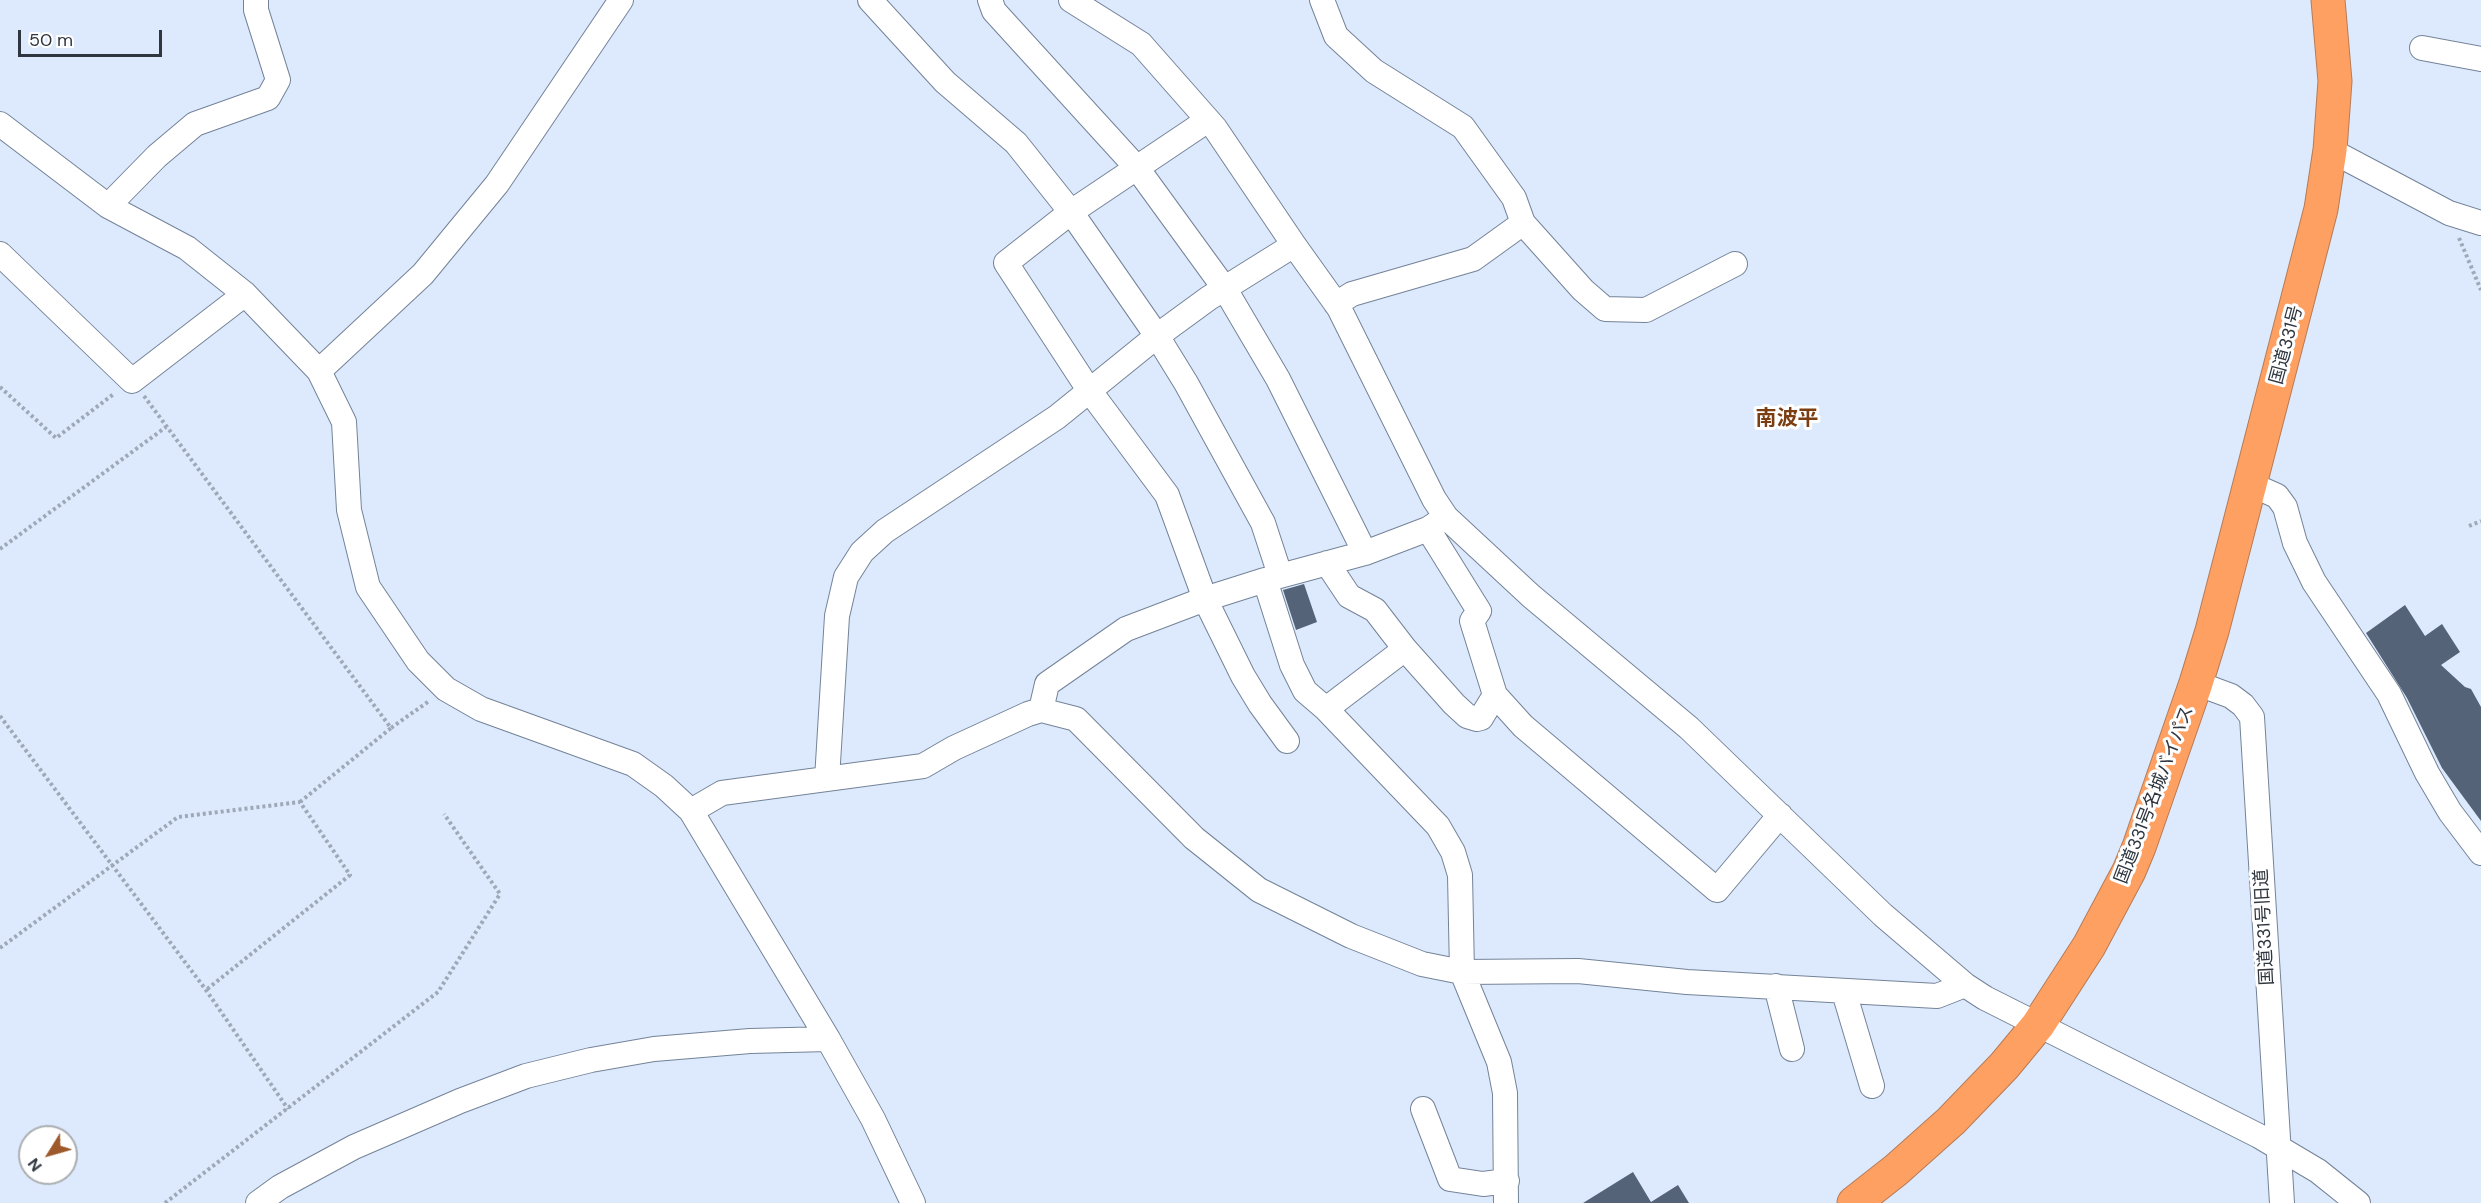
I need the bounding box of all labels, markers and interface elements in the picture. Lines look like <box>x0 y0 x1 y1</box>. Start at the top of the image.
scale bar <box>21 18 165 56</box>
text: 50 m <box>29 28 73 52</box>
street label: 国道331号 <box>2266 303 2308 387</box>
district label: 南波平 <box>1756 406 1818 432</box>
street label: 国道331号名城バイパス <box>2111 703 2199 887</box>
street label: 国道331号旧道 <box>2251 868 2279 986</box>
north arrow <box>18 1125 78 1185</box>
text: N <box>23 1154 47 1176</box>

